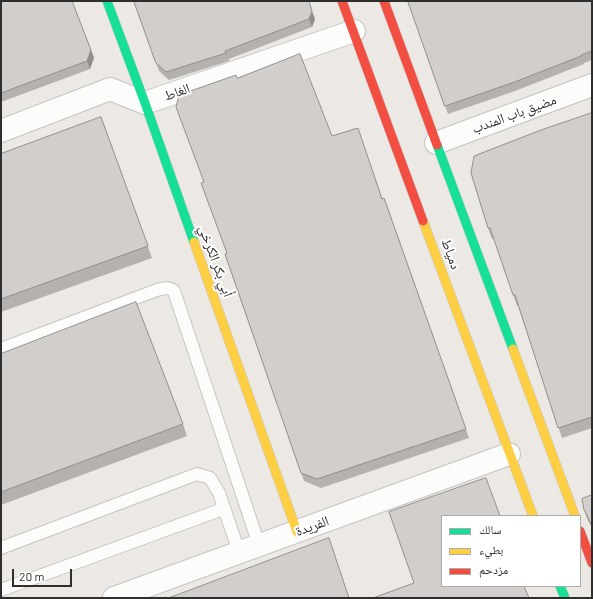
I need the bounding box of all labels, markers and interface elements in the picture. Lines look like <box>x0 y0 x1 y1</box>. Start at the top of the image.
street label: الغاط <box>162 80 192 104</box>
street label: مضيق باب المندب <box>469 91 559 137</box>
street label: أبي بكر الكرخي <box>195 223 237 299</box>
street label: دمياط <box>438 236 464 272</box>
street label: الفريدة <box>293 512 331 540</box>
legend <box>441 515 581 587</box>
text: سالك <box>479 522 501 536</box>
text: بطيء <box>479 542 503 556</box>
scale bar <box>14 561 74 587</box>
text: مزدحم <box>479 562 508 576</box>
text: 20 m <box>19 569 45 583</box>

